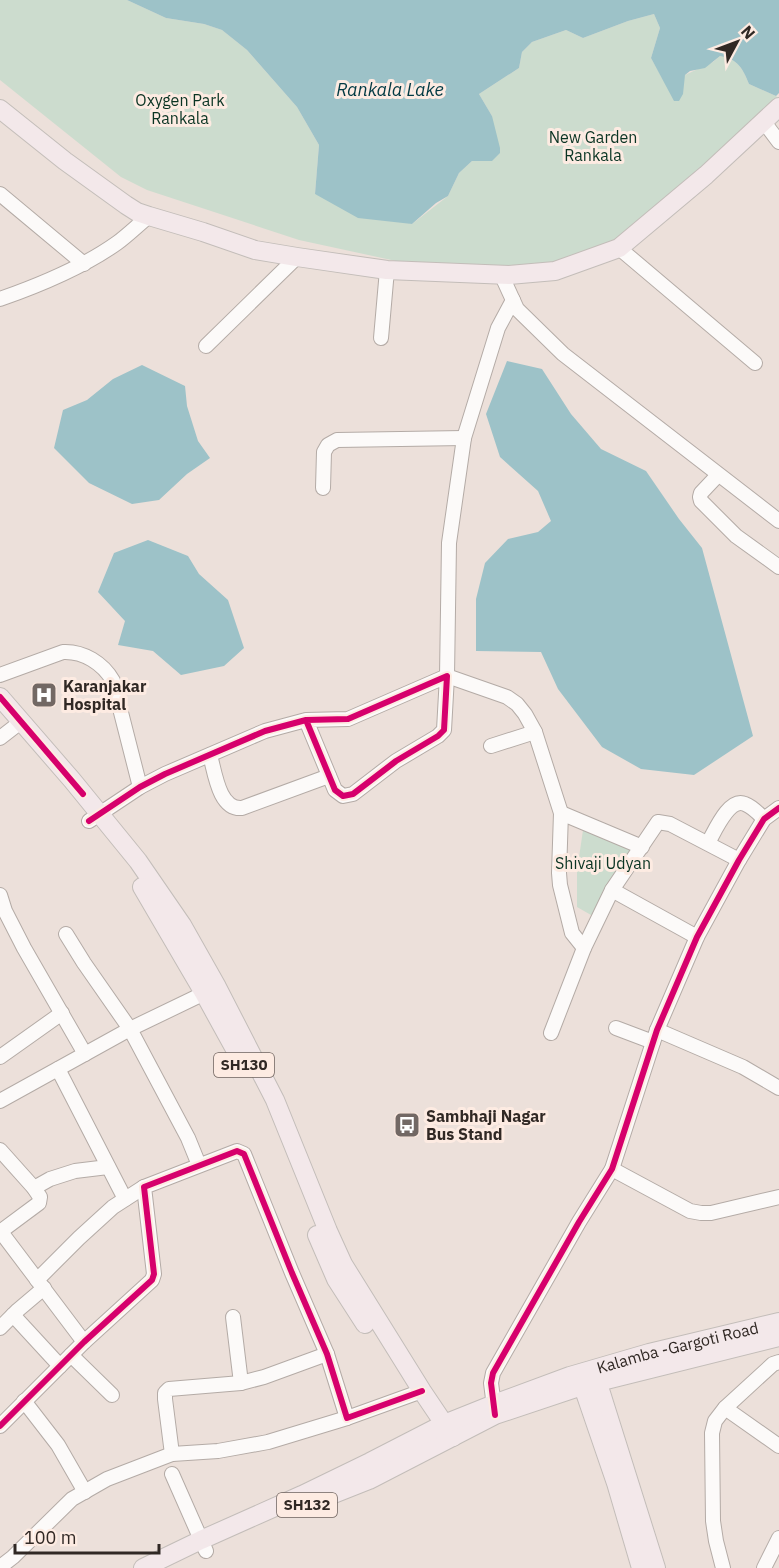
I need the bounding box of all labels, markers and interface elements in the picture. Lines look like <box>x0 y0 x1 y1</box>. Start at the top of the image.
north arrow <box>707 12 767 72</box>
text: N <box>737 21 760 43</box>
water label: Rankala Lake <box>336 78 444 101</box>
park label: Oxygen Park Rankala <box>135 90 225 128</box>
park label: New Garden Rankala <box>549 127 637 165</box>
place label: Karanjakar Hospital <box>63 676 147 714</box>
hospital icon: Karanjakar Hospital <box>29 680 59 710</box>
park label: Shivaji Udyan <box>555 853 651 873</box>
road number: SH130 <box>214 1053 274 1077</box>
place label: Sambhaji Nagar Bus Stand <box>426 1106 546 1144</box>
bus stop icon: Sambhaji Nagar Bus Stand <box>392 1110 422 1140</box>
street label: Kalamba -Gargoti Road <box>594 1317 761 1378</box>
road number: SH132 <box>277 1493 337 1517</box>
scale bar <box>15 1517 159 1555</box>
text: 100 m <box>24 1526 76 1549</box>

